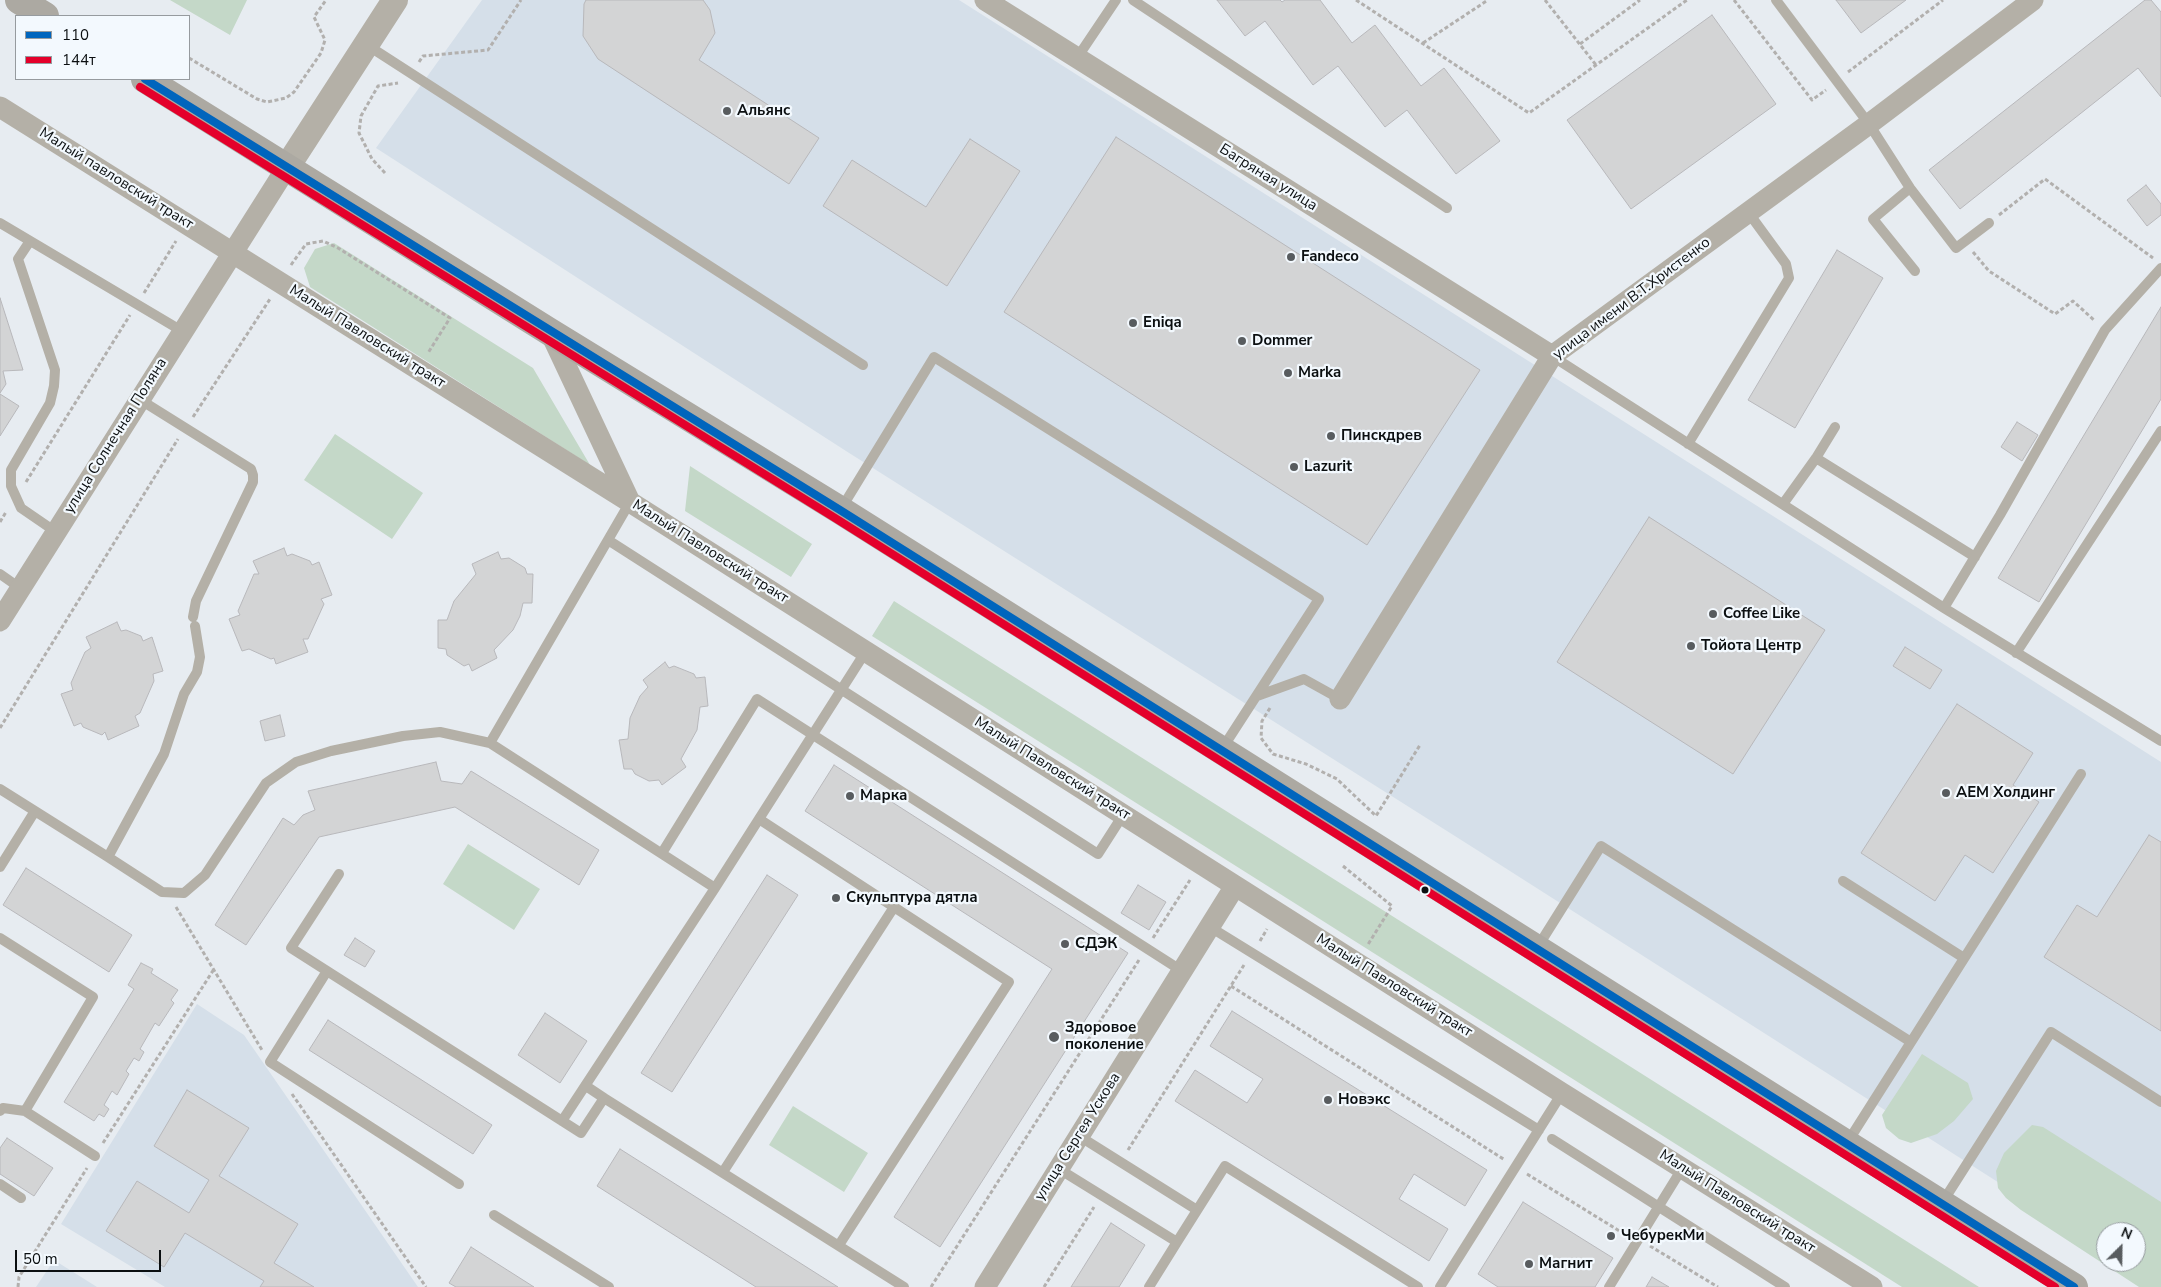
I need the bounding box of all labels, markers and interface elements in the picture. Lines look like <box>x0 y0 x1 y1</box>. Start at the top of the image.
legend <box>15 15 190 80</box>
text: 110 <box>62 25 89 45</box>
text: 144т <box>62 50 96 70</box>
place label: Альянс <box>737 102 790 120</box>
marker: Альянс <box>721 105 733 117</box>
street label: Малый павловский тракт <box>36 124 196 234</box>
street label: Багряная улица <box>1216 141 1320 215</box>
street label: улица имени В.Т.Христенко <box>1550 234 1714 364</box>
place label: Fandeco <box>1301 248 1359 266</box>
marker: Fandeco <box>1285 251 1297 263</box>
street label: Малый Павловский тракт <box>286 282 448 392</box>
place label: Eniqa <box>1143 314 1182 332</box>
marker: Eniqa <box>1127 317 1139 329</box>
place label: Dommer <box>1252 332 1312 350</box>
marker: Dommer <box>1236 335 1248 347</box>
street label: улица Солнечная Поляна <box>61 355 171 517</box>
place label: Marka <box>1298 364 1341 382</box>
marker: Marka <box>1282 367 1294 379</box>
place label: Пинскдрев <box>1341 427 1422 445</box>
marker: Пинскдрев <box>1325 430 1337 442</box>
place label: Lazurit <box>1304 458 1352 476</box>
marker: Lazurit <box>1288 461 1300 473</box>
street label: Малый Павловский тракт <box>629 497 791 607</box>
place label: Coffee Like <box>1723 605 1800 623</box>
marker: Coffee Like <box>1707 608 1719 620</box>
place label: Тойота Центр <box>1701 637 1801 655</box>
marker: Тойота Центр <box>1685 640 1697 652</box>
street label: Малый Павловский тракт <box>971 714 1133 824</box>
place label: АЕМ Холдинг <box>1956 784 2055 802</box>
place label: Марка <box>860 787 907 805</box>
marker: АЕМ Холдинг <box>1940 787 1952 799</box>
marker: Марка <box>844 790 856 802</box>
unlabelled marker <box>1420 885 1430 895</box>
place label: Скульптура дятла <box>846 889 978 907</box>
marker: Скульптура дятла <box>830 892 842 904</box>
street label: Малый Павловский тракт <box>1313 931 1475 1041</box>
place label: СДЭК <box>1075 935 1117 953</box>
marker: СДЭК <box>1059 938 1071 950</box>
place label: Здоровое поколение <box>1065 1019 1144 1054</box>
marker: Здоровое поколение <box>1047 1030 1061 1044</box>
street label: улица Сергея Ускова <box>1031 1070 1125 1204</box>
place label: Новэкс <box>1338 1091 1390 1109</box>
marker: Новэкс <box>1322 1094 1334 1106</box>
street label: Малый Павловский тракт <box>1656 1147 1818 1257</box>
north arrow <box>2096 1222 2146 1272</box>
text: N <box>2118 1223 2135 1244</box>
place label: ЧебурекМи <box>1621 1227 1705 1245</box>
marker: ЧебурекМи <box>1605 1230 1617 1242</box>
scale bar <box>18 1240 164 1272</box>
text: 50 m <box>23 1249 58 1269</box>
place label: Магнит <box>1539 1255 1593 1273</box>
marker: Магнит <box>1523 1258 1535 1270</box>

